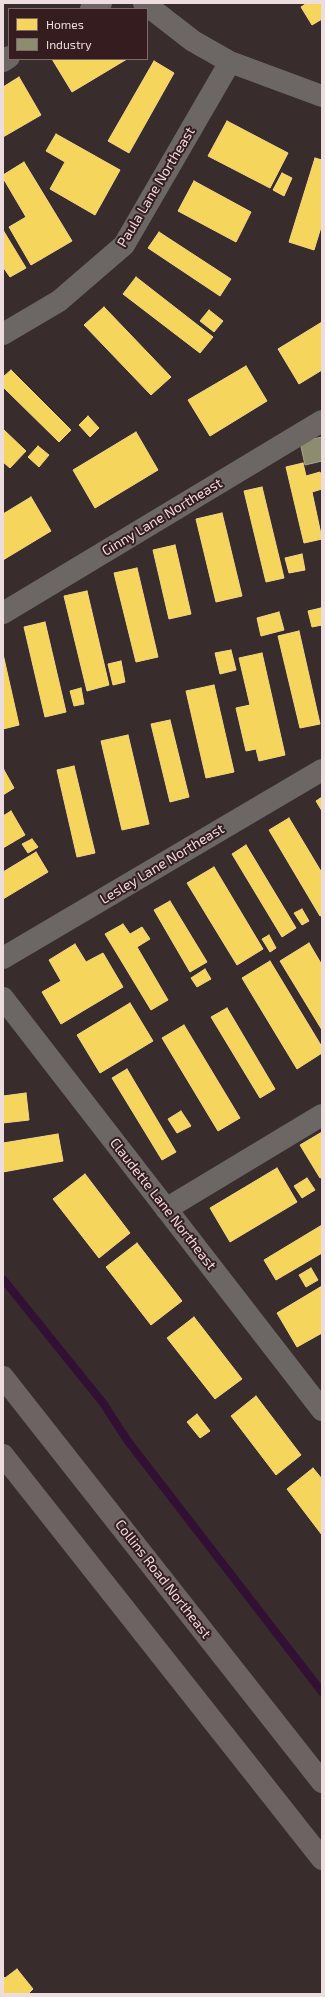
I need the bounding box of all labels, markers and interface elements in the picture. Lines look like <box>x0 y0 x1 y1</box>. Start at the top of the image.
legend <box>8 8 148 60</box>
text: Homes <box>46 17 84 31</box>
text: Industry <box>46 37 92 51</box>
street label: Paula Lane Northeast <box>114 124 198 250</box>
street label: Ginny Lane Northeast <box>99 474 225 560</box>
street label: Lesley Lane Northeast <box>97 820 227 908</box>
street label: Claudette Lane Northeast <box>106 1135 220 1273</box>
street label: Collins Road Northeast <box>111 1516 215 1642</box>

